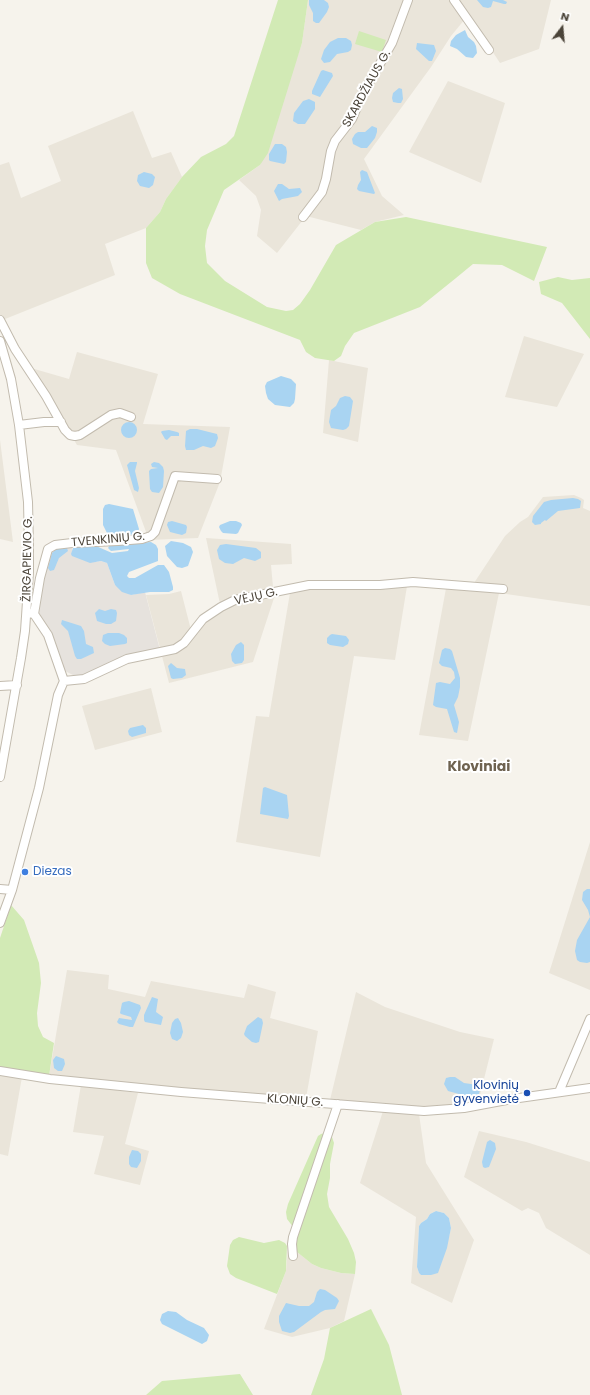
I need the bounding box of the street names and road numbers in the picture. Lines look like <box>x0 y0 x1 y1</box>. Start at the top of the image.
street label: SKARDŽIAUS G. <box>340 48 394 130</box>
street label: ŽIRGAPIEVIO G. <box>20 516 36 602</box>
street label: TVENKINIŲ G. <box>71 530 145 550</box>
street label: VĖJŲ G. <box>233 585 279 609</box>
street label: KLONIŲ G. <box>266 1092 324 1110</box>

